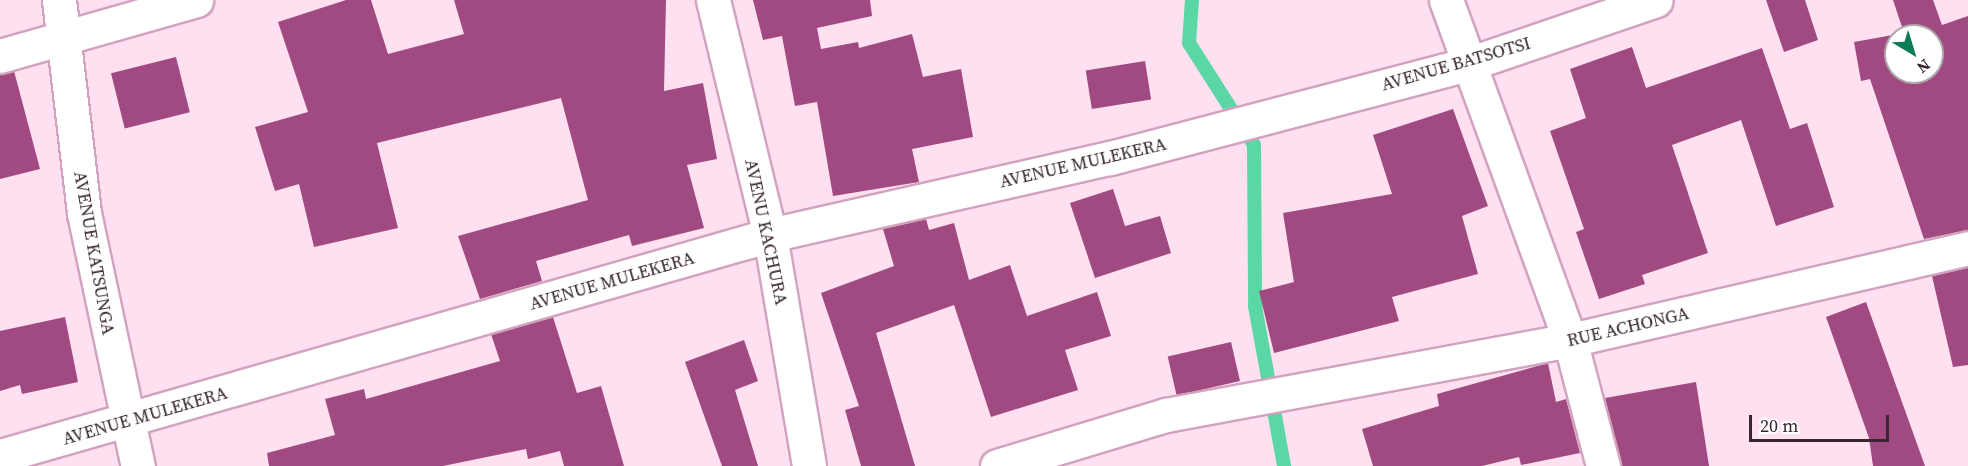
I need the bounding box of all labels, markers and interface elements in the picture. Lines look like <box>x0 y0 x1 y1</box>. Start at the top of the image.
north arrow <box>1884 24 1944 84</box>
street label: AVENUE BATSOTSI <box>1379 32 1533 96</box>
text: N <box>1912 54 1935 79</box>
street label: AVENUE MULEKERA <box>997 133 1169 193</box>
street label: AVENU KACHURA <box>740 157 792 307</box>
street label: AVENUE KATSUNGA <box>69 169 119 337</box>
street label: AVENUE MULEKERA <box>527 247 697 315</box>
street label: RUE ACHONGA <box>1565 302 1691 352</box>
street label: AVENUE MULEKERA <box>60 382 230 450</box>
scale bar <box>1752 403 1892 441</box>
text: 20 m <box>1760 413 1798 438</box>

